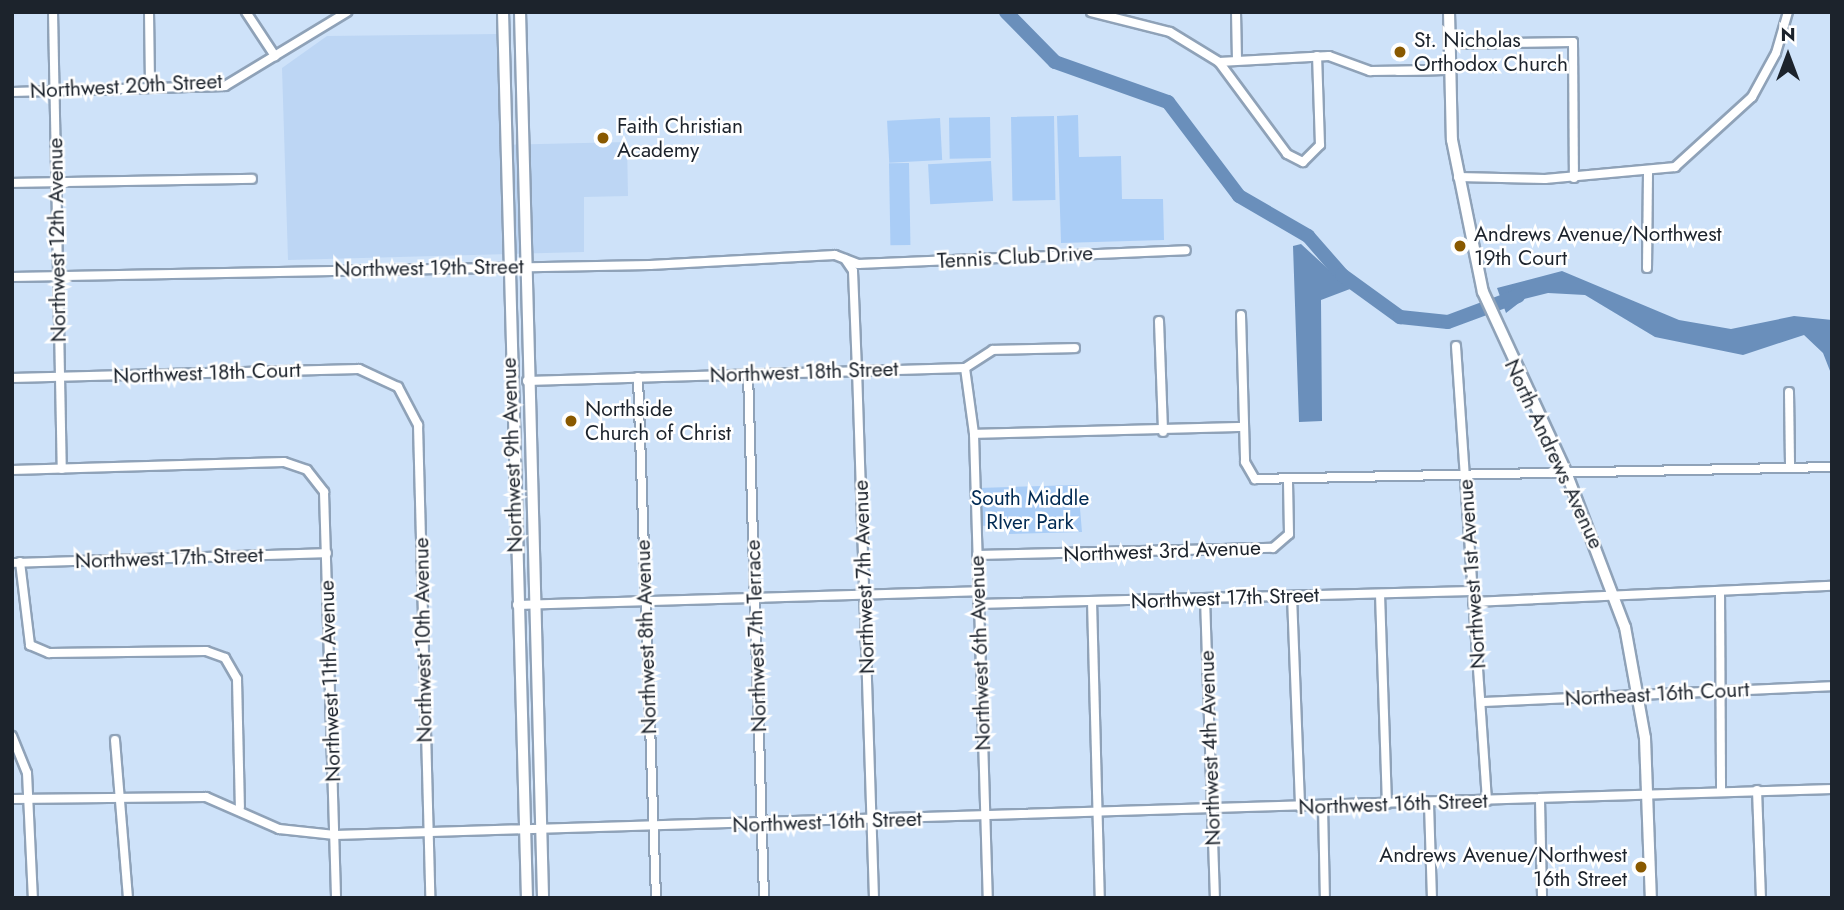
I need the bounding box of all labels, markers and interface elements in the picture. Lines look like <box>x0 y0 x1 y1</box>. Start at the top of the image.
north arrow <box>1753 21 1823 91</box>
text: N <box>1780 21 1796 48</box>
place label: St. Nicholas Orthodox Church <box>1414 27 1568 77</box>
marker: St. Nicholas Orthodox Church <box>1392 44 1408 60</box>
street label: Northwest 20th Street <box>29 68 223 104</box>
place label: Faith Christian Academy <box>617 113 743 163</box>
marker: Faith Christian Academy <box>595 130 611 146</box>
street label: Northwest 12th Avenue <box>43 137 71 343</box>
place label: Andrews Avenue/Northwest 19th Court <box>1474 221 1722 271</box>
marker: Andrews Avenue/Northwest 19th Court <box>1452 238 1468 254</box>
street label: Tennis Club Drive <box>936 240 1094 274</box>
street label: Northwest 19th Street <box>334 254 524 282</box>
street label: North Andrews Avenue <box>1499 355 1609 553</box>
street label: Northwest 18th Street <box>709 356 899 388</box>
street label: Northwest 18th Court <box>113 357 301 389</box>
street label: Northwest 9th Avenue <box>496 357 528 553</box>
place label: Northside Church of Christ <box>585 396 731 446</box>
marker: Northside Church of Christ <box>563 413 579 429</box>
street label: Northwest 1st Avenue <box>1453 478 1491 670</box>
street label: Northwest 7th Avenue <box>848 479 880 675</box>
park label: South Middle RIver Park <box>971 485 1089 535</box>
street label: Northwest 3rd Avenue <box>1063 535 1261 567</box>
street label: Northwest 10th Avenue <box>409 537 437 743</box>
street label: Northwest 8th Avenue <box>630 539 662 735</box>
street label: Northwest 7th Terrace <box>740 539 772 733</box>
street label: Northwest 17th Street <box>74 542 264 574</box>
street label: Northwest 6th Avenue <box>964 555 996 751</box>
street label: Northwest 11th Avenue <box>314 580 346 782</box>
street label: Northwest 17th Street <box>1130 582 1320 614</box>
street label: Northwest 4th Avenue <box>1194 650 1226 846</box>
street label: Northeast 16th Court <box>1564 677 1750 711</box>
street label: Northwest 16th Street <box>1298 788 1488 820</box>
street label: Northwest 16th Street <box>732 806 922 838</box>
place label: Andrews Avenue/Northwest 16th Street <box>1379 842 1627 892</box>
marker: Andrews Avenue/Northwest 16th Street <box>1633 859 1649 875</box>

